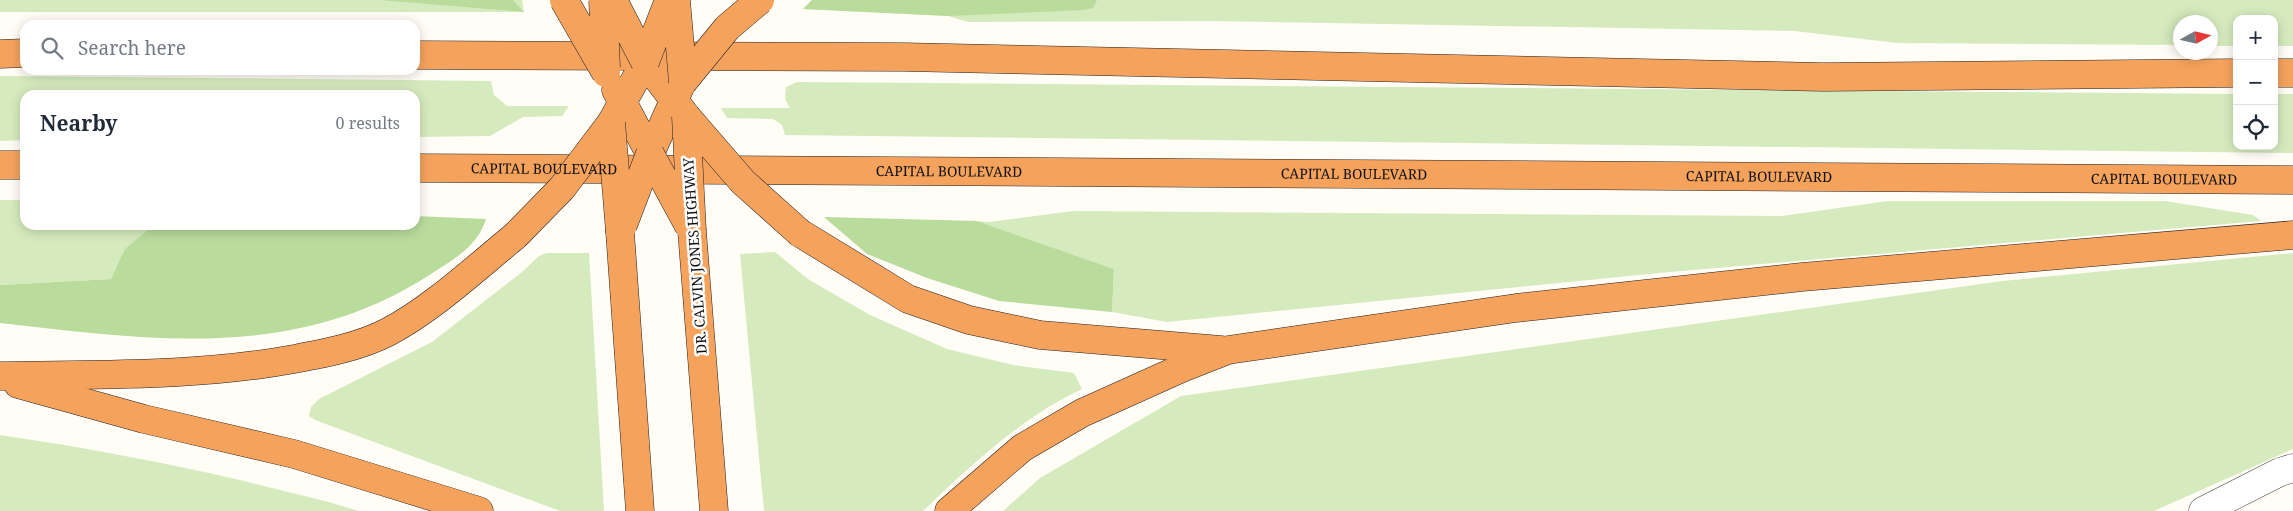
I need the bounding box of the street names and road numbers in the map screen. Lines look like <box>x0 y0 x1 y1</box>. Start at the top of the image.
street label: DR. CALVIN JONES HIGHWAY <box>678 157 711 355</box>
street label: CAPITAL BOULEVARD <box>471 158 617 178</box>
street label: CAPITAL BOULEVARD <box>876 161 1022 181</box>
street label: CAPITAL BOULEVARD <box>1281 164 1427 183</box>
street label: CAPITAL BOULEVARD <box>1686 166 1832 186</box>
street label: CAPITAL BOULEVARD <box>2091 169 2237 189</box>

